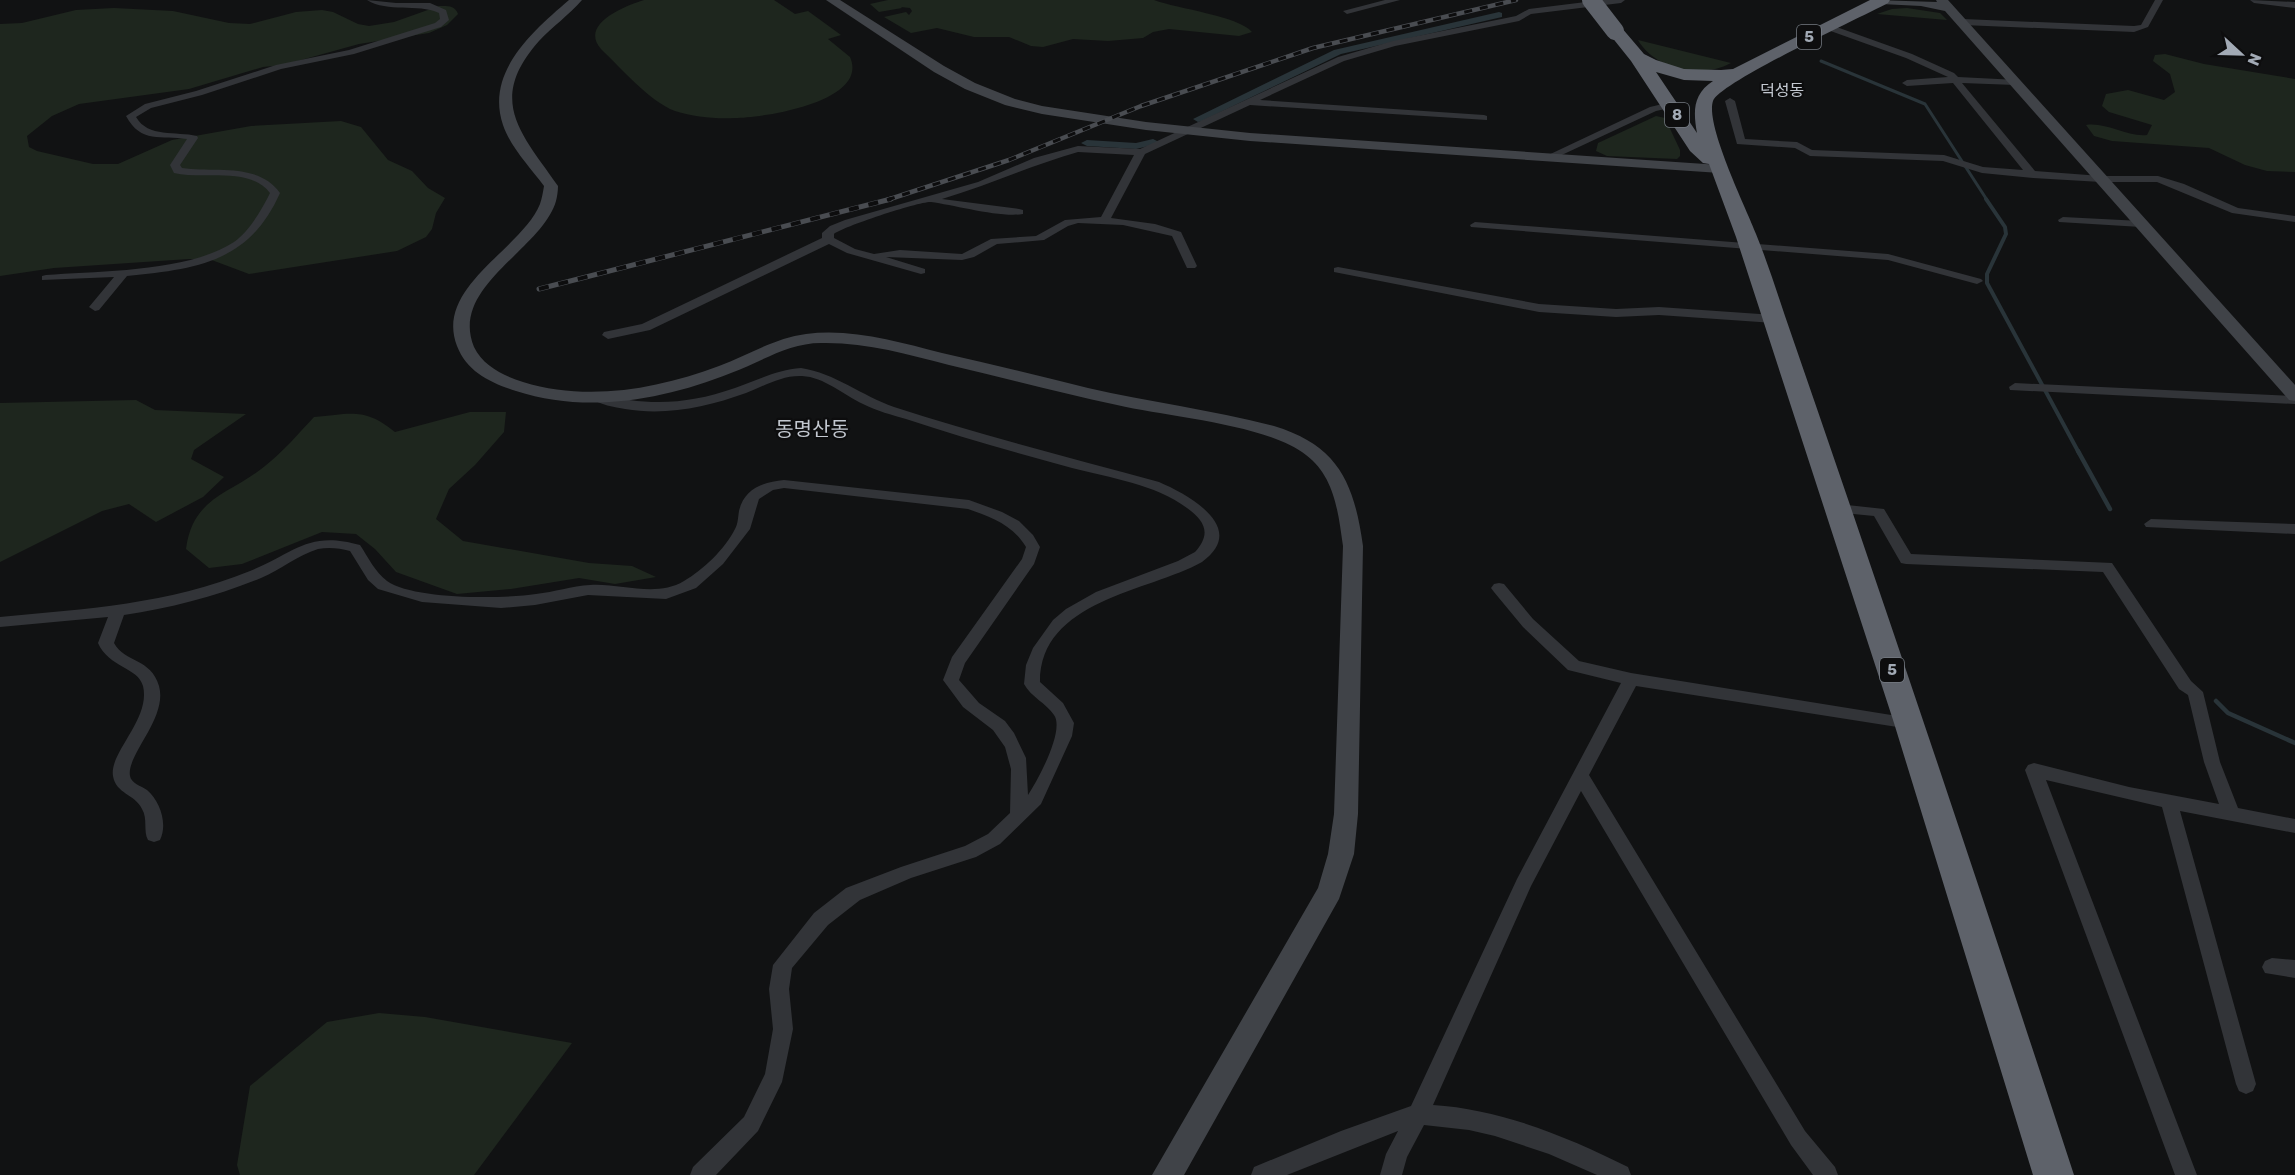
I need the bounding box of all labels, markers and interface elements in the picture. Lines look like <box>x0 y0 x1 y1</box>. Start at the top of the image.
north arrow <box>2211 24 2271 84</box>
road number: 5 <box>1797 25 1821 49</box>
text: N <box>2243 51 2265 68</box>
district label: 덕성동 <box>1760 81 1804 100</box>
road number: 8 <box>1665 103 1689 127</box>
district label: 동명산동 <box>775 417 849 441</box>
road number: 5 <box>1880 658 1904 682</box>

